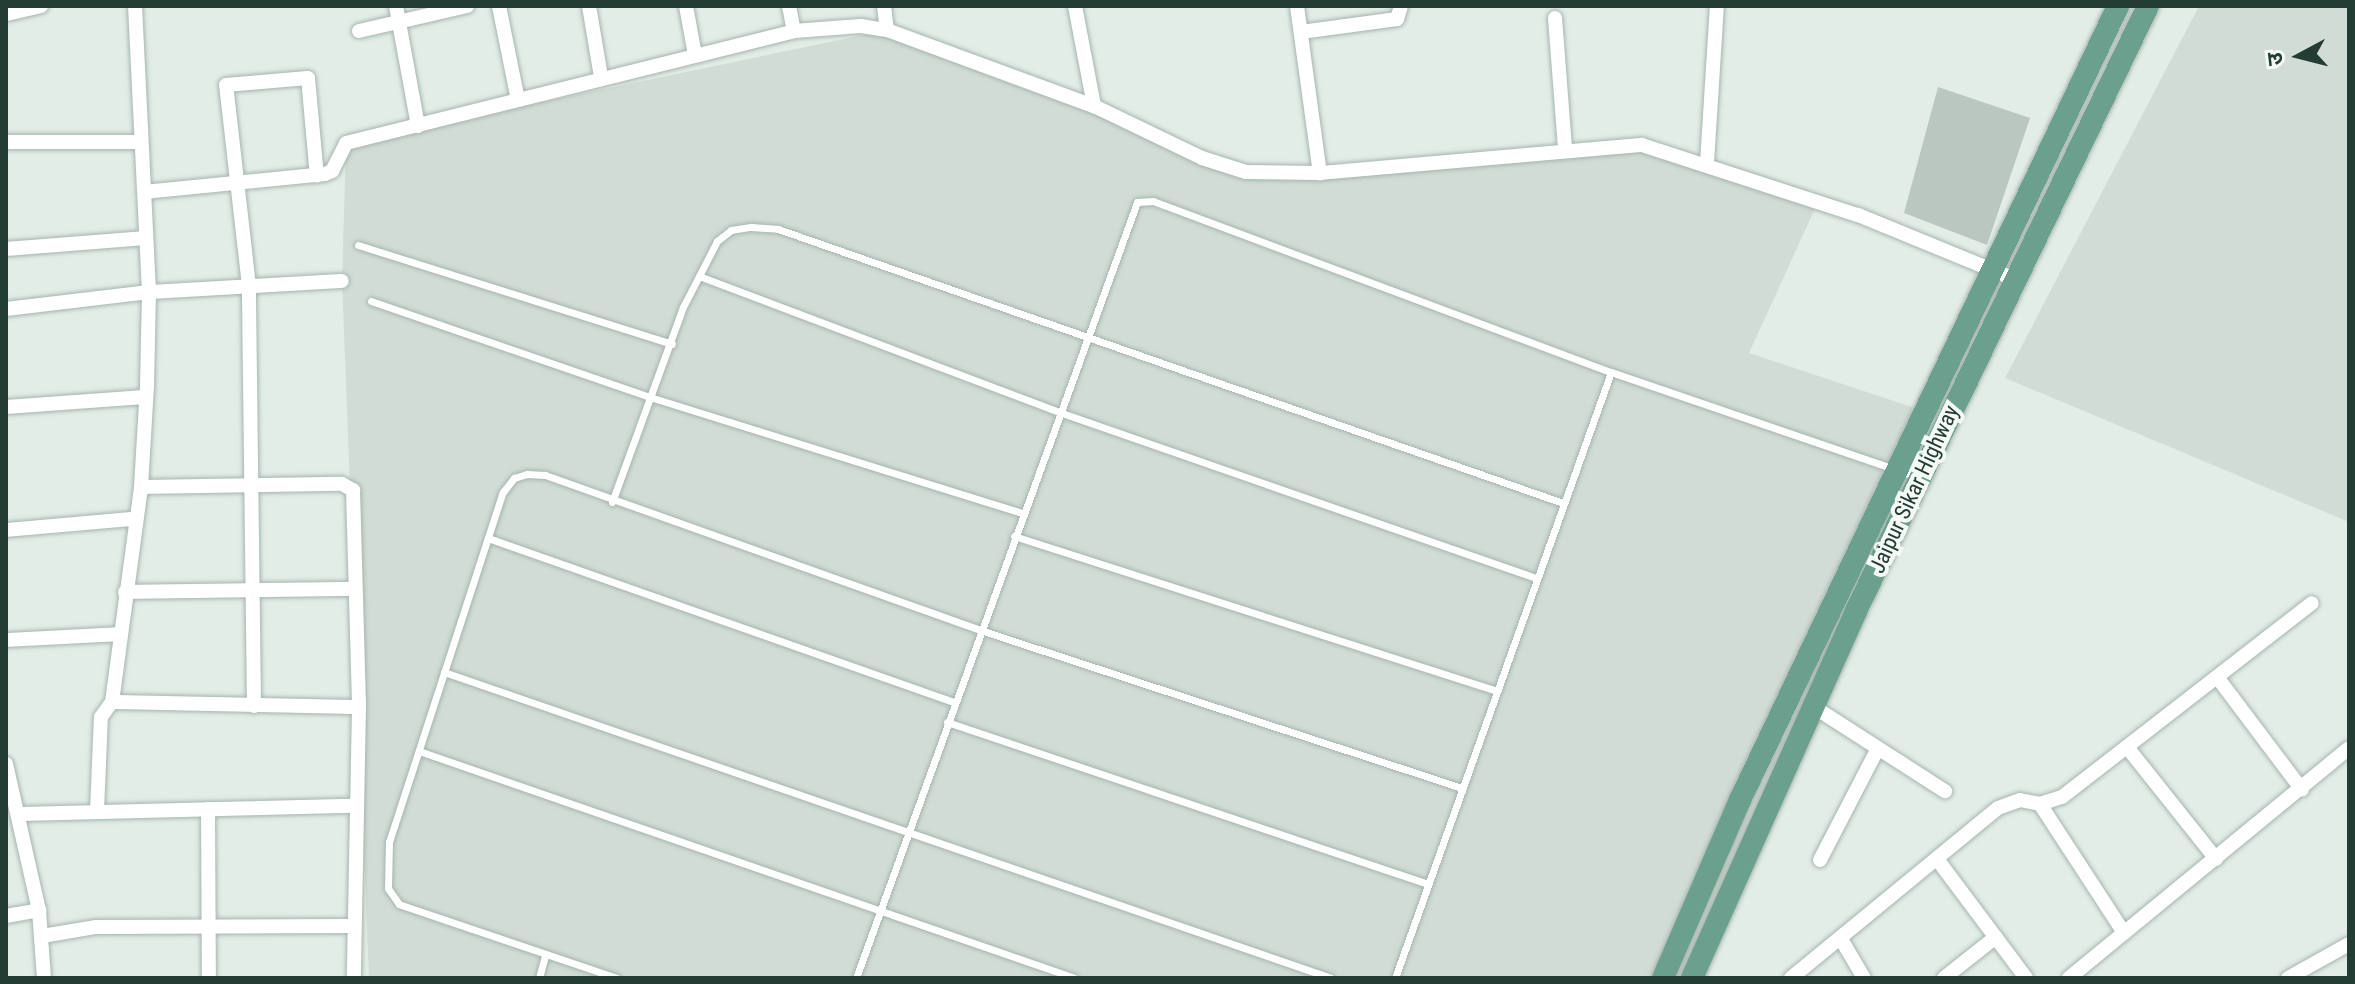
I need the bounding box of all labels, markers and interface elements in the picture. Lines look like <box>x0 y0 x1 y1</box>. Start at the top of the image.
north arrow <box>2259 16 2339 96</box>
text: उ <box>2261 51 2288 67</box>
street label: Jaipur Sikar Highway <box>1864 401 1964 577</box>

